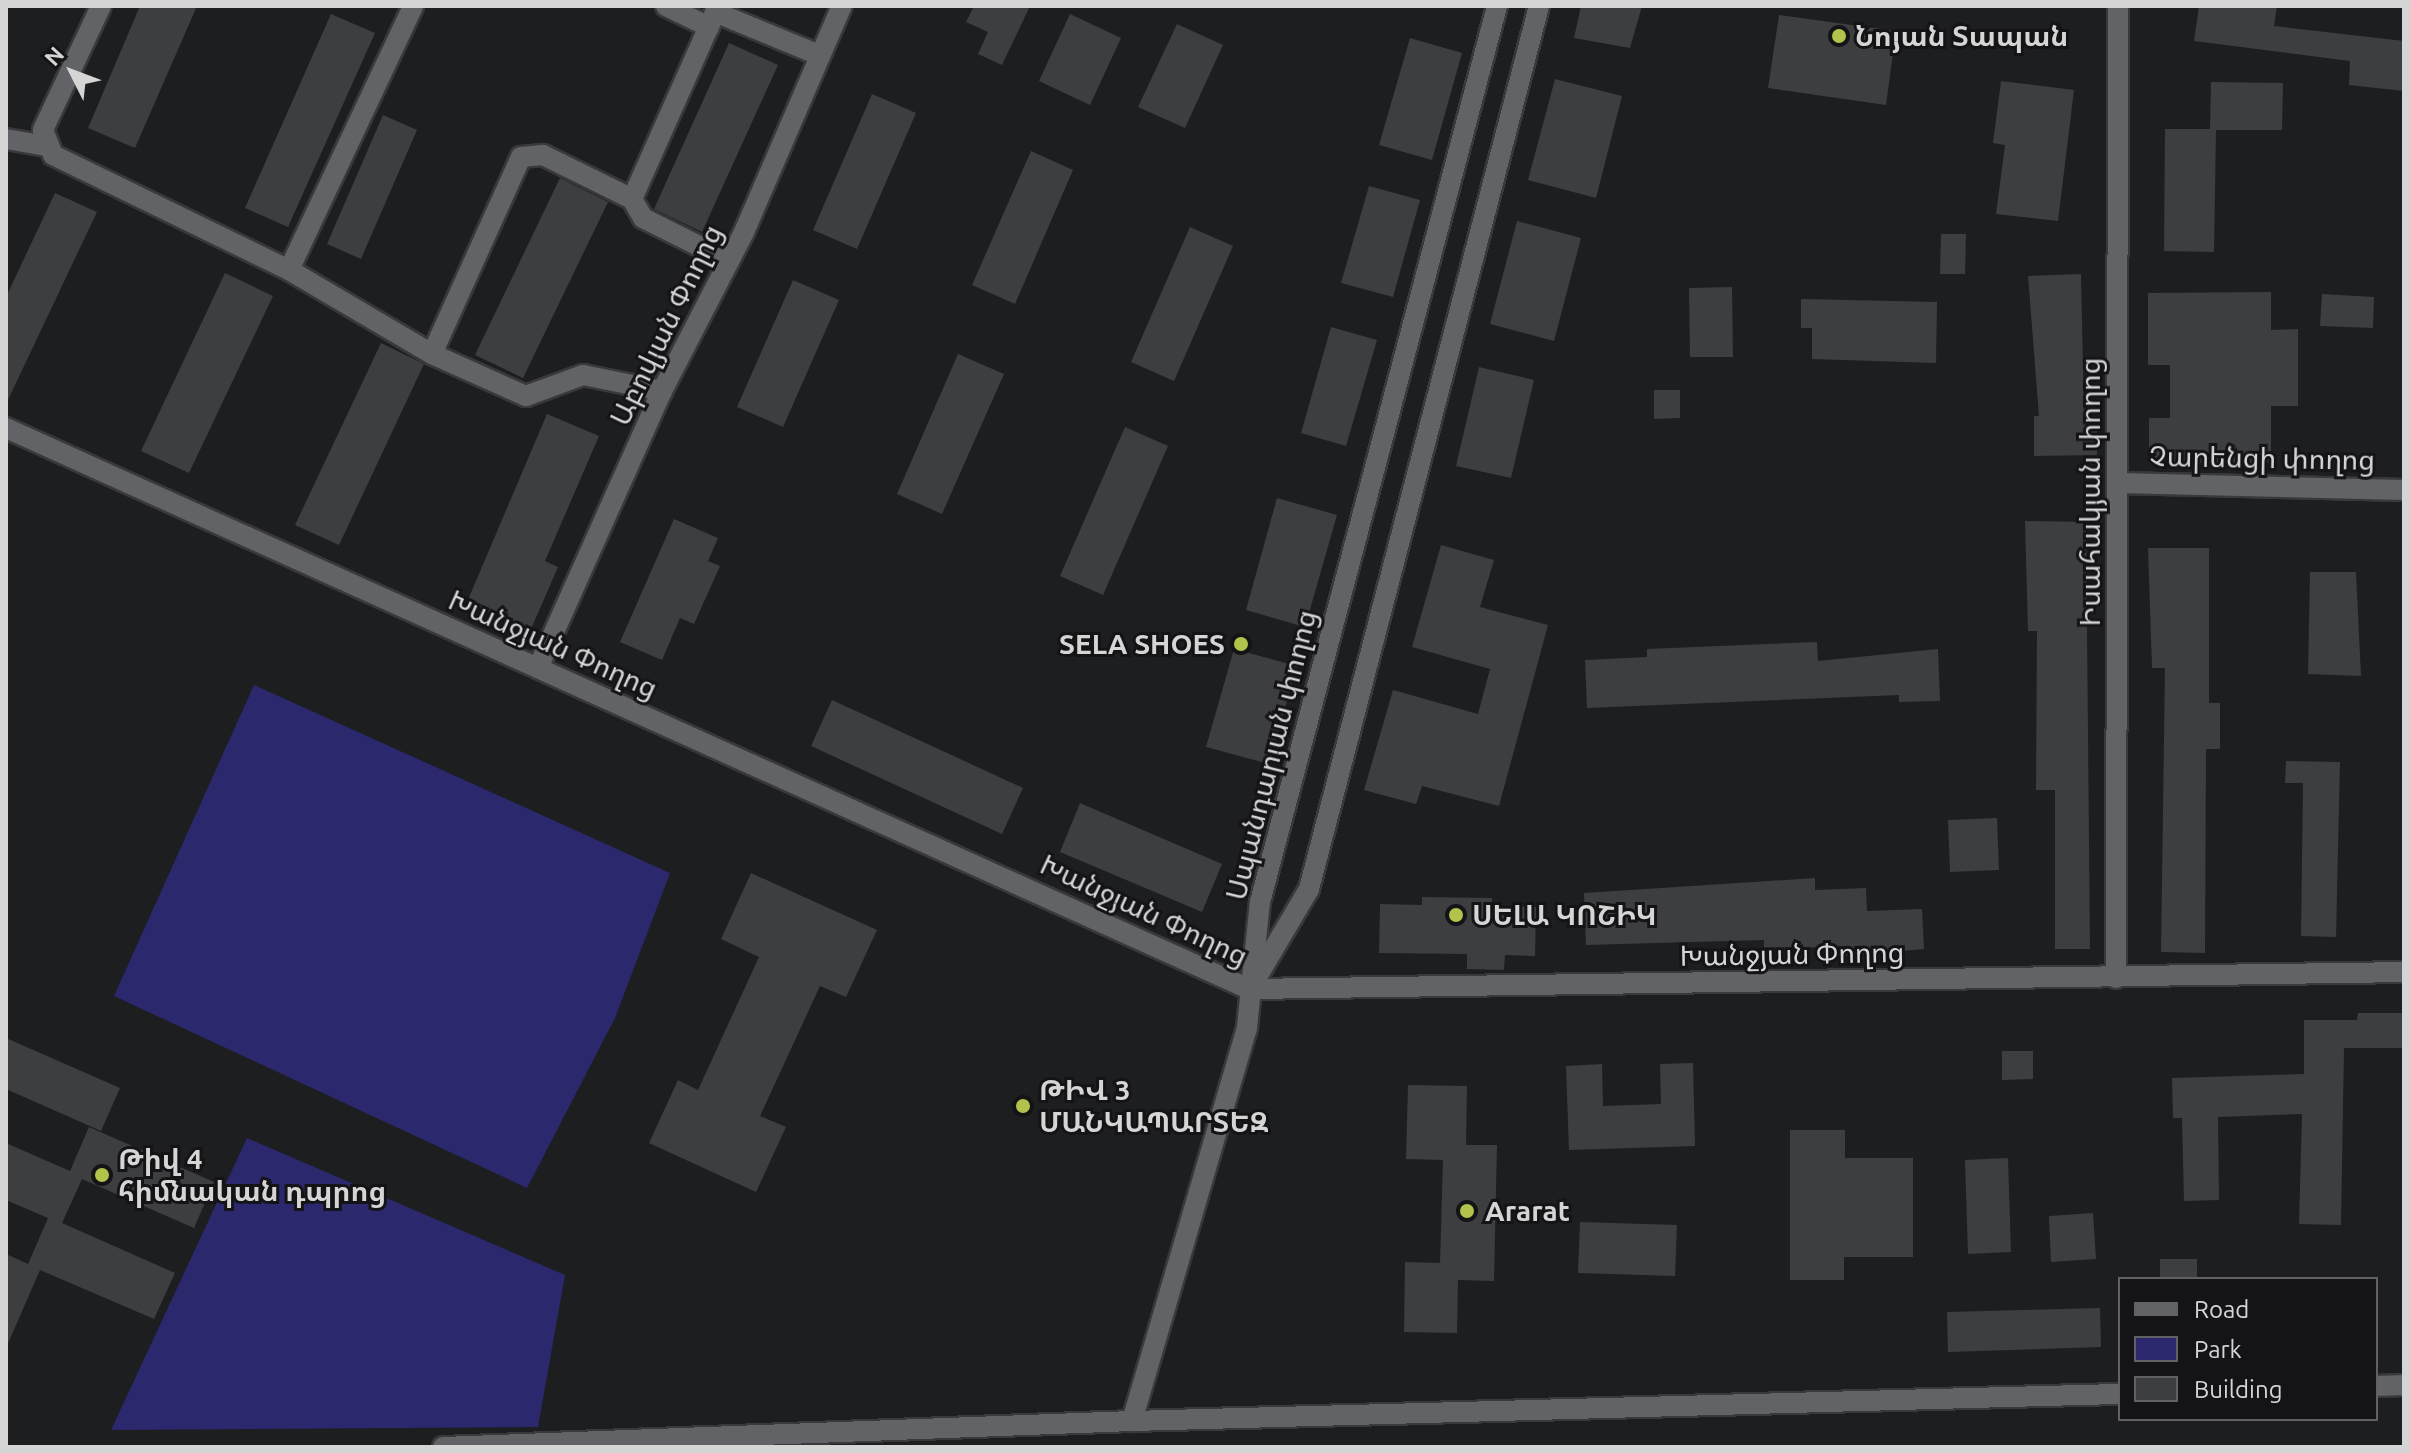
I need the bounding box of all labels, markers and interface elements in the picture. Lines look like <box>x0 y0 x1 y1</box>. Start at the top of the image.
place label: Նոյան Տապան <box>1855 19 2068 53</box>
marker: Նոյան Տապան <box>1830 27 1848 45</box>
north arrow <box>32 32 112 112</box>
text: N <box>39 41 69 70</box>
street label: Աբովյան Փողոց <box>603 219 729 431</box>
street label: Իսահակյան փողոց <box>2073 357 2107 627</box>
street label: Չարենցի փողոց <box>2149 439 2375 477</box>
street label: Խանջյան Փողոց <box>443 583 663 705</box>
street label: Սպանդարյան փողոց <box>1219 606 1323 904</box>
place label: SELA SHOES <box>1059 627 1225 661</box>
marker: SELA SHOES <box>1232 635 1250 653</box>
street label: Խանջյան Փողոց <box>1035 847 1253 973</box>
place label: ՍԵԼԱ ԿՈՇԻԿ <box>1472 898 1656 932</box>
marker: ՍԵԼԱ ԿՈՇԻԿ <box>1447 906 1465 924</box>
street label: Խանջյան Փողոց <box>1679 935 1905 973</box>
place label: ԹԻՎ 3 ՄԱՆԿԱՊԱՐՏԵԶ <box>1039 1073 1269 1139</box>
marker: ԹԻՎ 3 ՄԱՆԿԱՊԱՐՏԵԶ <box>1014 1097 1032 1115</box>
place label: Թիվ 4 հիմնական դպրոց <box>118 1142 386 1208</box>
marker: Թիվ 4 հիմնական դպրոց <box>93 1166 111 1184</box>
place label: Ararat <box>1485 1194 1570 1228</box>
marker: Ararat <box>1456 1200 1478 1222</box>
legend <box>2118 1277 2378 1421</box>
text: Road <box>2194 1296 2249 1323</box>
text: Park <box>2194 1336 2242 1363</box>
text: Building <box>2194 1376 2282 1403</box>

